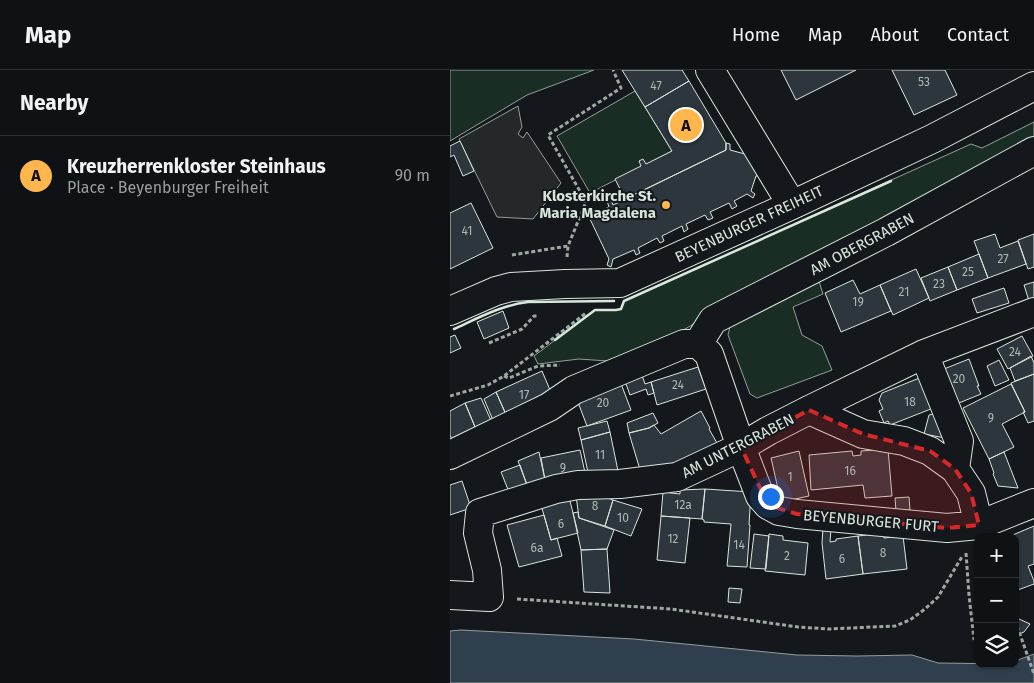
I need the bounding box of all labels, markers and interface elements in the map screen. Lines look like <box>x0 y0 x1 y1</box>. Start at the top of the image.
text: Map <box>25 21 71 49</box>
text: Home <box>732 24 780 46</box>
text: Map <box>808 24 842 46</box>
text: About <box>870 24 919 46</box>
text: Contact <box>947 24 1009 46</box>
house number: 53 <box>918 75 930 89</box>
house number: 47 <box>650 79 662 93</box>
text: Nearby <box>20 90 88 116</box>
pin: A <box>670 106 702 144</box>
text: Kreuzherrenkloster Steinhaus <box>67 155 326 178</box>
text: A <box>31 166 41 185</box>
text: 90 m <box>395 166 430 185</box>
text: Place · Beyenburger Freiheit <box>67 178 269 197</box>
street label: BEYENBURGER FREIHEIT <box>672 182 826 266</box>
place label: Klosterkirche St. Maria Magdalena <box>540 187 656 222</box>
marker: Klosterkirche St. Maria Magdalena <box>660 199 672 211</box>
street label: AM OBERGRABEN <box>807 209 917 279</box>
house number: 41 <box>462 224 472 238</box>
house number: 27 <box>997 252 1009 266</box>
house number: 25 <box>962 265 974 279</box>
house number: 23 <box>933 277 945 291</box>
house number: 21 <box>899 285 909 299</box>
house number: 19 <box>852 295 864 309</box>
house number: 24 <box>1009 345 1022 359</box>
house number: 20 <box>953 372 966 386</box>
house number: 24 <box>672 378 685 392</box>
house number: 17 <box>519 388 529 402</box>
house number: 18 <box>904 395 916 409</box>
house number: 20 <box>597 396 610 410</box>
street label: AM UNTERGRABEN <box>679 410 797 482</box>
house number: 9 <box>988 411 994 425</box>
house number: 11 <box>595 448 605 462</box>
house number: 9 <box>560 461 566 475</box>
house number: 16 <box>844 464 856 478</box>
house number: 1 <box>787 470 793 484</box>
your location <box>758 484 784 510</box>
house number: 12a <box>674 498 692 512</box>
house number: 8 <box>592 499 599 513</box>
street label: BEYENBURGER FURT <box>802 506 940 536</box>
house number: 10 <box>617 511 629 525</box>
house number: 6 <box>558 517 564 531</box>
house number: 12 <box>667 532 679 546</box>
map controls <box>974 533 1019 668</box>
button: + <box>974 533 1019 578</box>
house number: 14 <box>733 538 745 552</box>
house number: 6a <box>531 541 543 555</box>
house number: 8 <box>880 546 887 560</box>
house number: 2 <box>784 549 790 563</box>
house number: 6 <box>839 552 845 566</box>
button: − <box>974 578 1019 623</box>
button: layers <box>974 623 1019 668</box>

